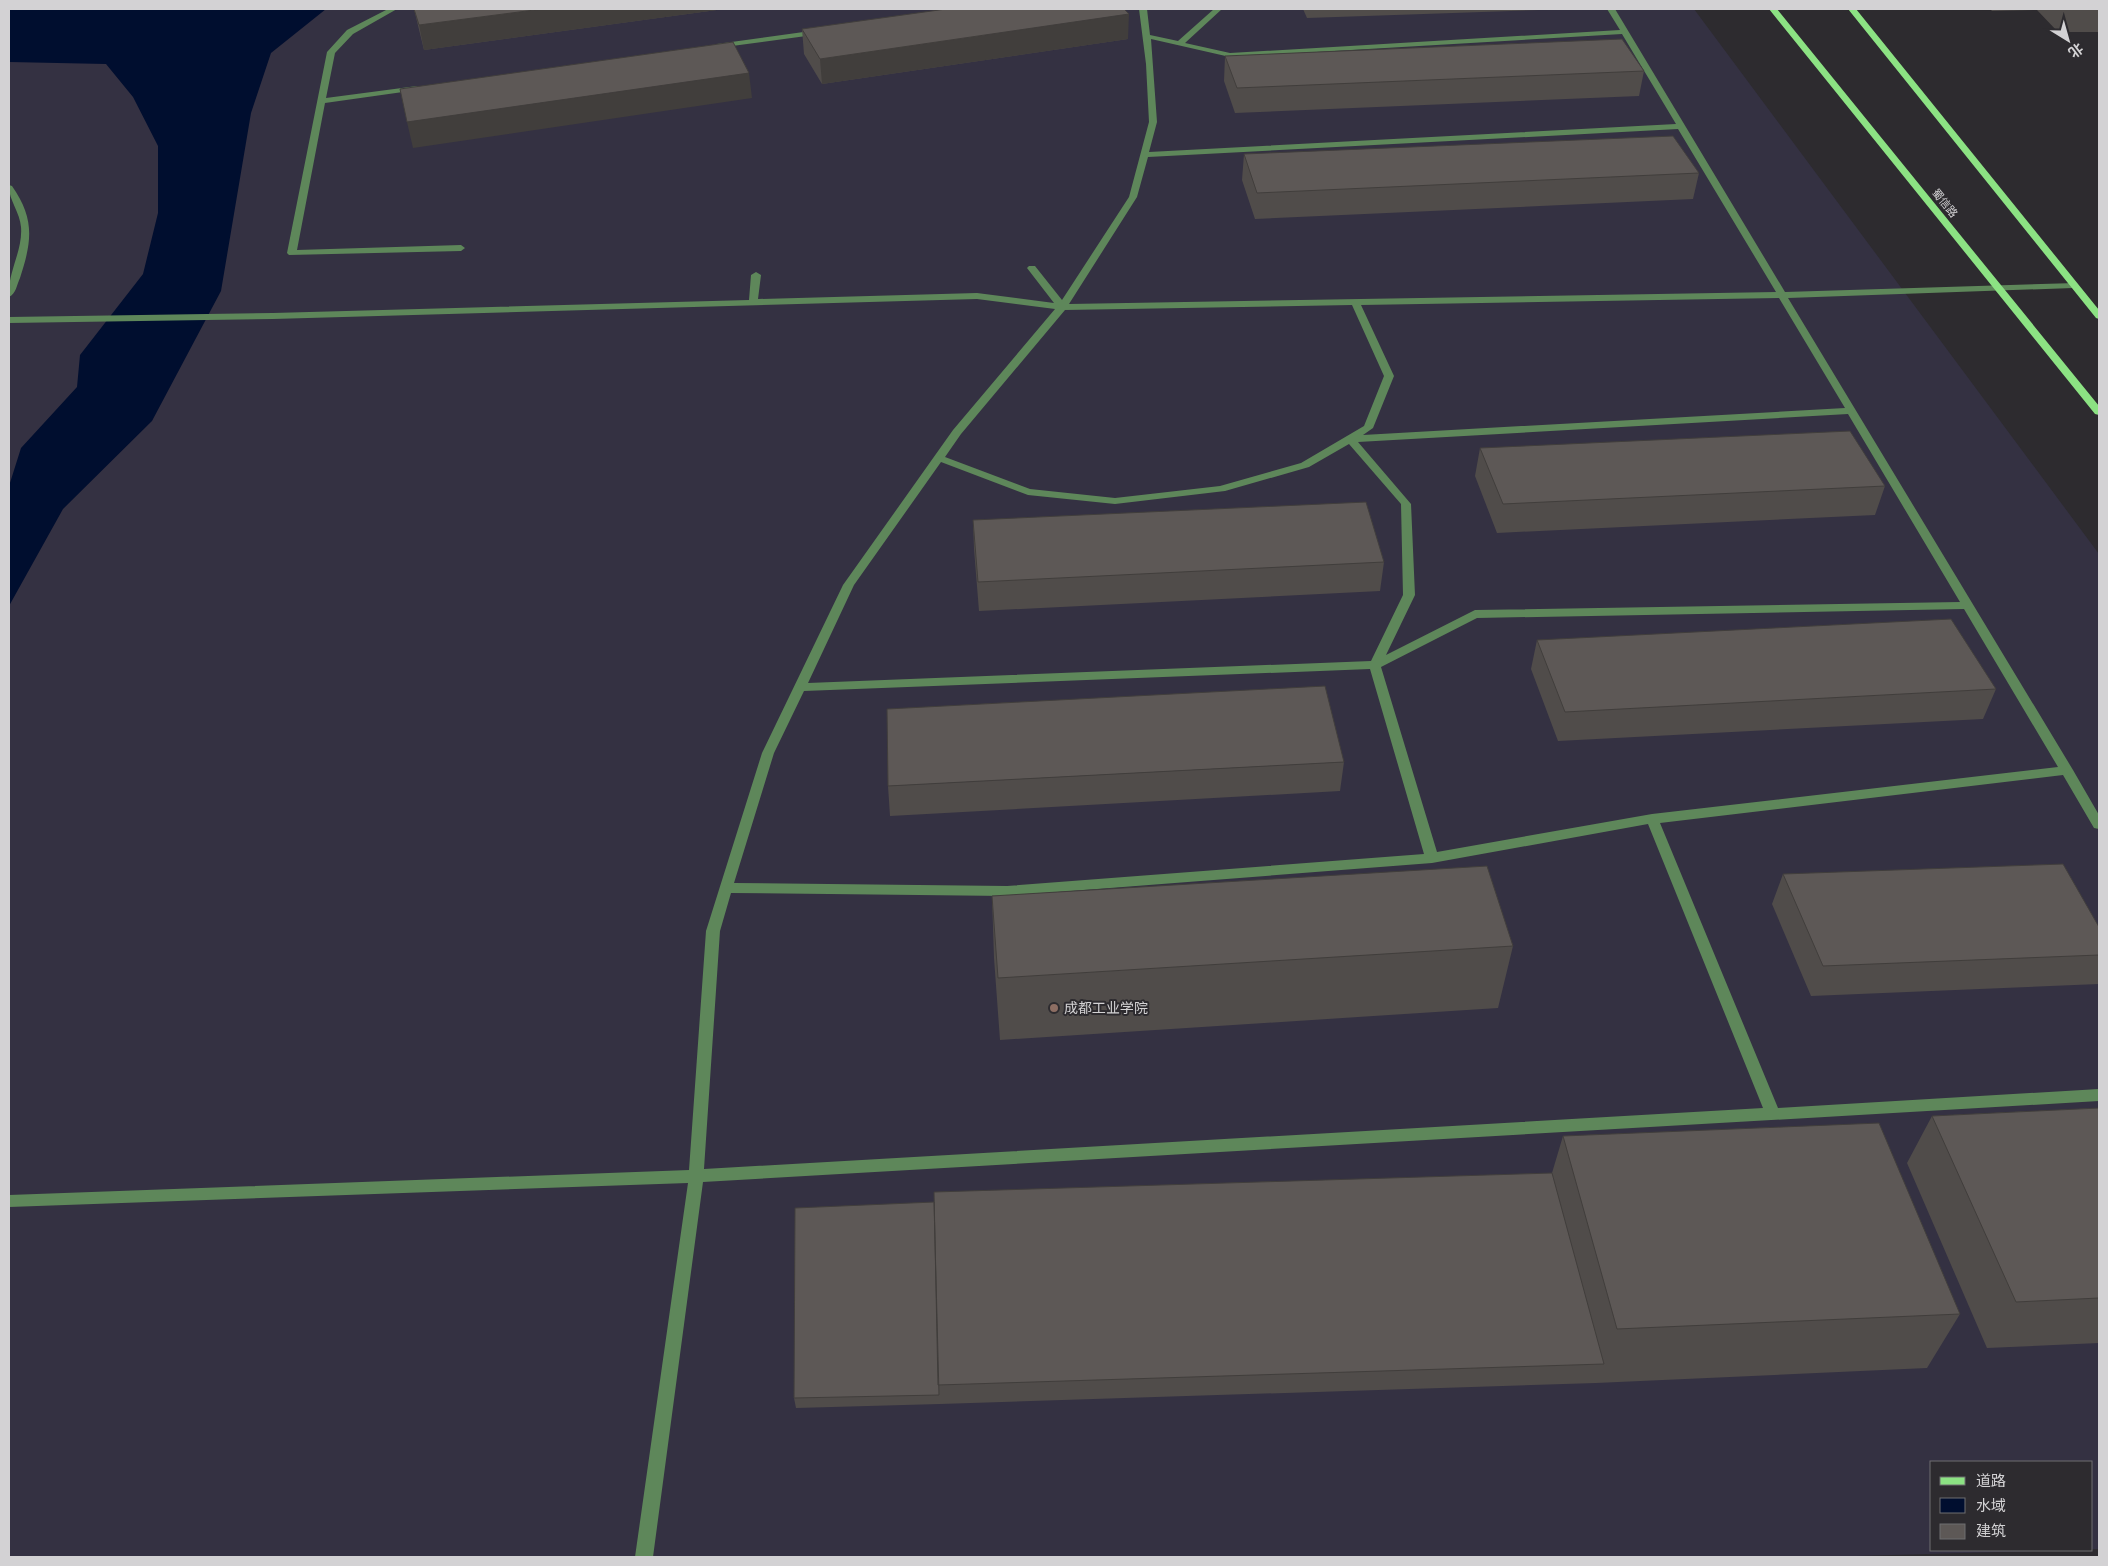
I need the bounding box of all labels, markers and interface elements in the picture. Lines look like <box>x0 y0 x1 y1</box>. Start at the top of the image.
north arrow <box>2043 15 2093 65</box>
text: 北 <box>2065 40 2086 61</box>
street label: 蜀信路 <box>1929 186 1960 220</box>
place label: 成都工业学院 <box>1064 1000 1148 1016</box>
marker: 成都工业学院 <box>1048 1002 1060 1014</box>
legend <box>1930 1461 2093 1551</box>
text: 道路 <box>1976 1472 2006 1490</box>
text: 水域 <box>1976 1497 2006 1515</box>
text: 建筑 <box>1976 1522 2006 1540</box>

